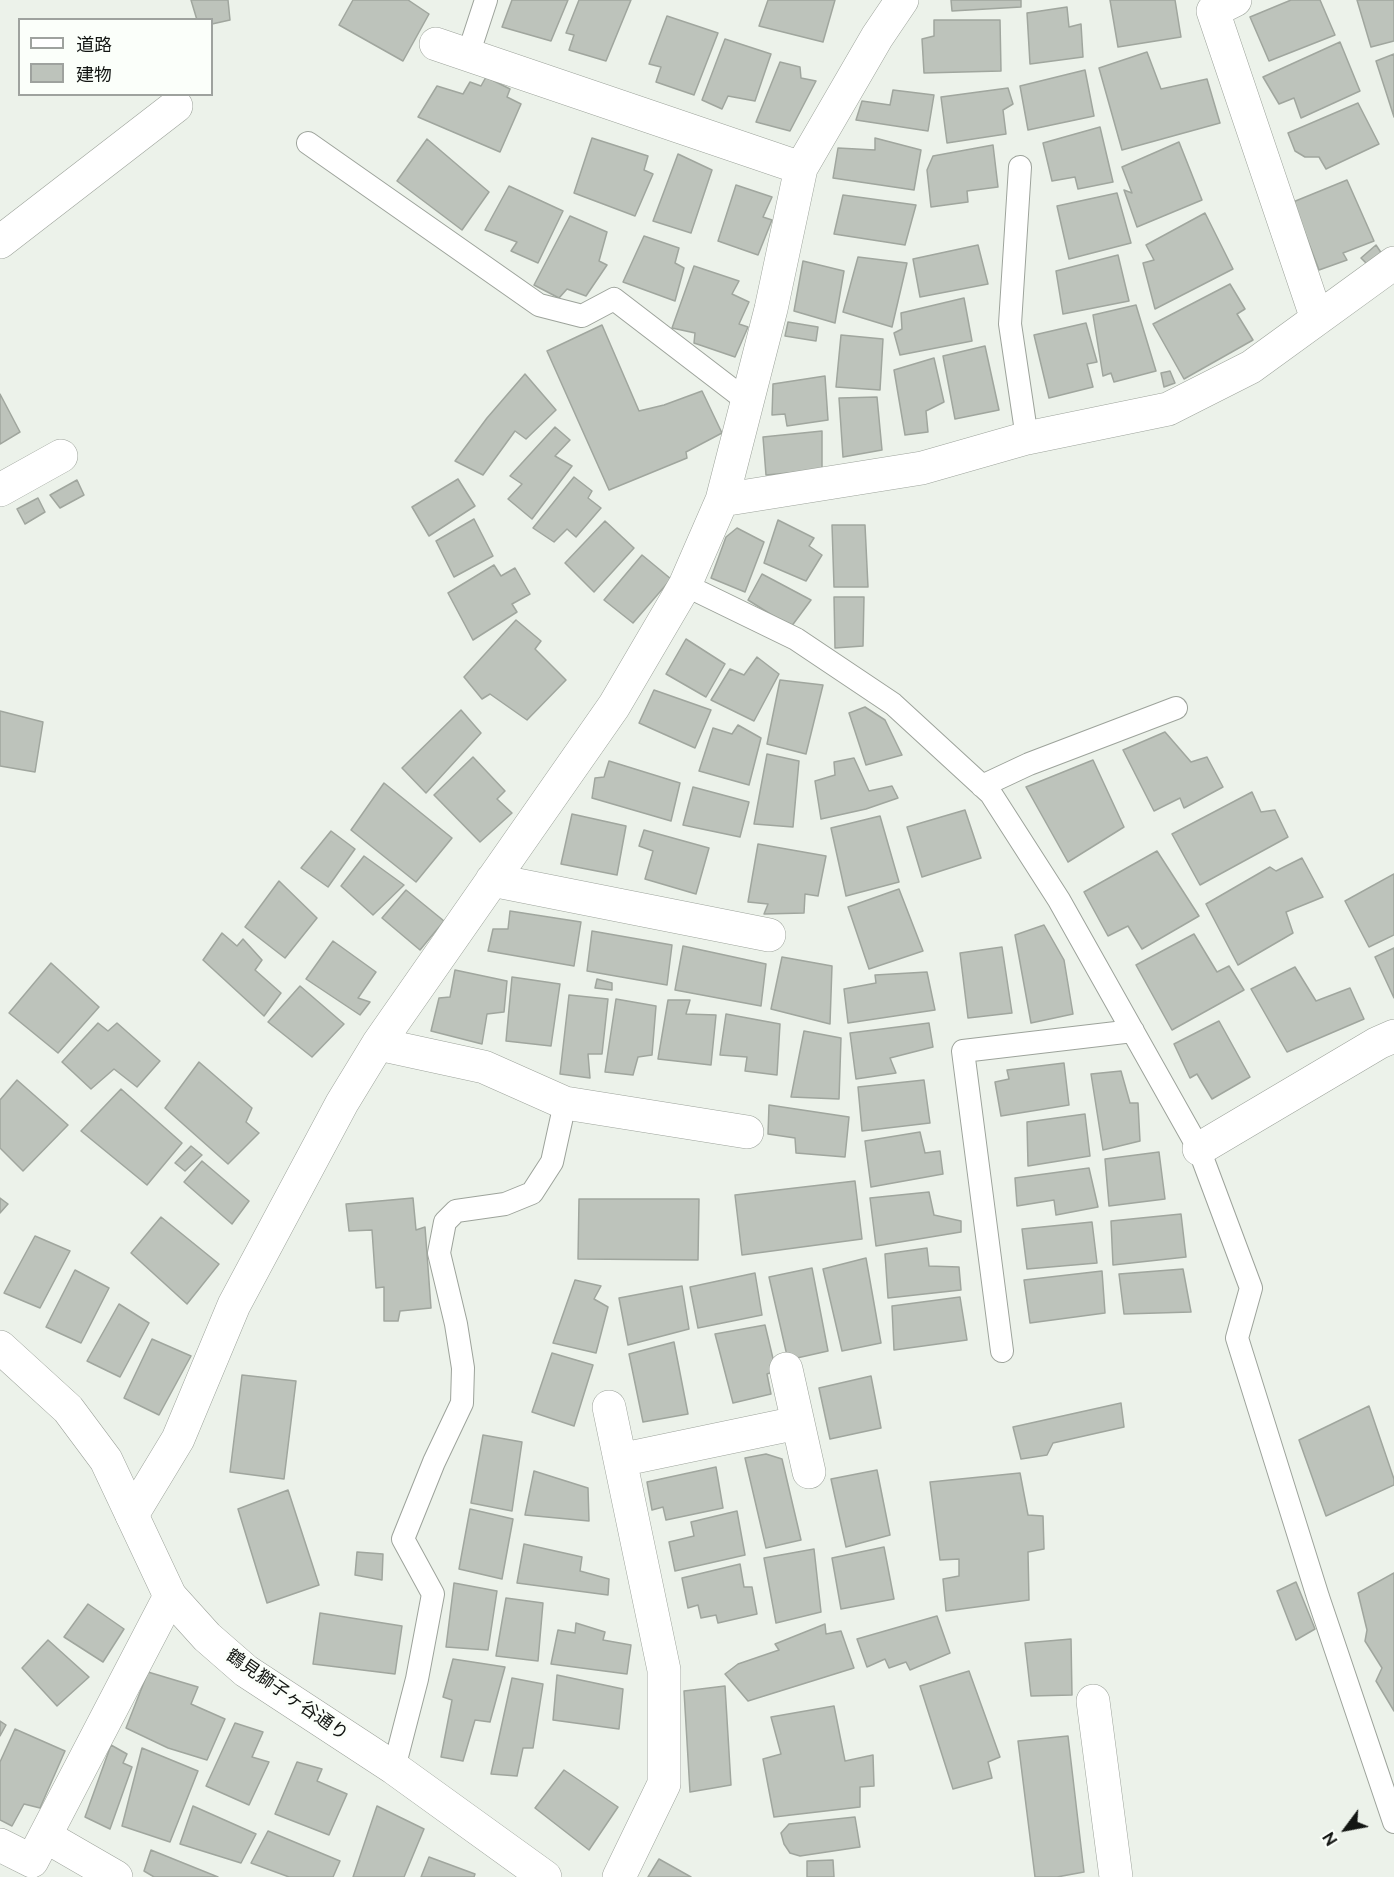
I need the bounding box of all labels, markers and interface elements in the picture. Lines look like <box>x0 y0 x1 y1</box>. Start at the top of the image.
legend <box>18 18 213 96</box>
text: 道路 <box>76 34 112 55</box>
text: 建物 <box>76 64 112 85</box>
street label: 鶴見獅子ヶ谷通り <box>222 1645 352 1745</box>
north arrow <box>1316 1799 1376 1859</box>
text: N <box>1319 1829 1342 1849</box>

